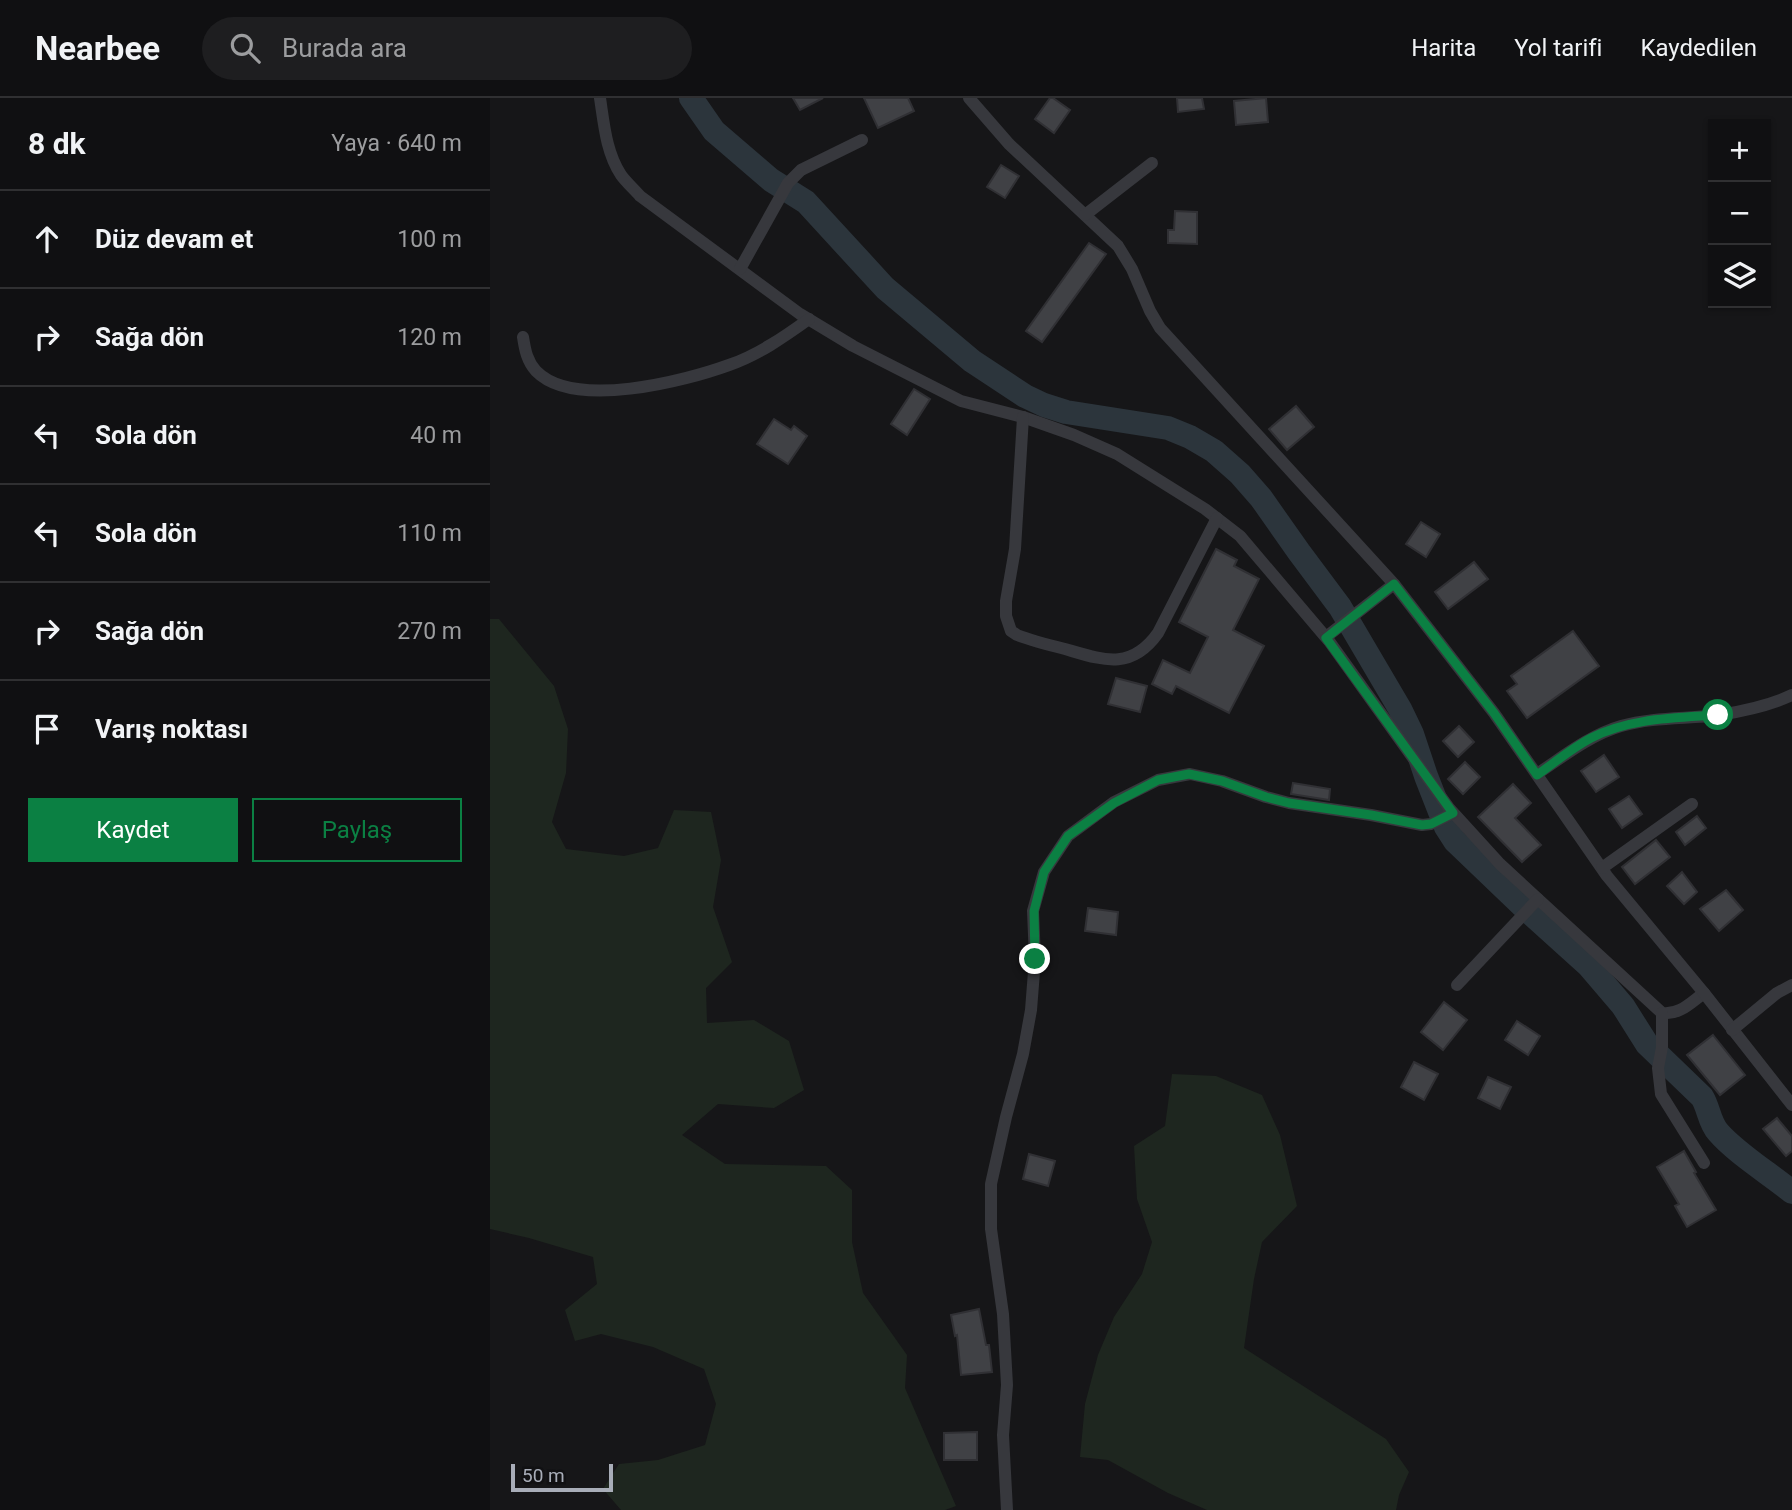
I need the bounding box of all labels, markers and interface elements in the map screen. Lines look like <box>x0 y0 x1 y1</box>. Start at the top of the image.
search box <box>202 17 692 80</box>
text: Nearbee <box>35 29 160 68</box>
icon: search <box>226 29 264 67</box>
text: Burada ara <box>282 33 407 63</box>
text: Harita <box>1411 34 1476 62</box>
text: Yol tarifi <box>1514 34 1602 62</box>
text: Kaydedilen <box>1640 34 1757 62</box>
map controls <box>1708 119 1771 308</box>
button: + <box>1708 119 1771 182</box>
text: 8 dk <box>28 126 86 161</box>
text: Yaya · 640 m <box>331 130 462 157</box>
button: − <box>1708 182 1771 245</box>
icon: ahead <box>28 220 66 258</box>
text: Düz devam et <box>95 224 253 254</box>
text: 100 m <box>397 226 462 253</box>
button: layers <box>1708 245 1771 308</box>
icon: right <box>28 318 66 356</box>
text: Sağa dön <box>95 322 204 352</box>
text: 120 m <box>397 324 462 351</box>
icon: left <box>28 416 66 454</box>
text: Sola dön <box>95 420 197 450</box>
text: 40 m <box>410 422 462 449</box>
icon: left <box>28 514 66 552</box>
text: Sola dön <box>95 518 197 548</box>
text: 110 m <box>397 520 462 547</box>
icon: right <box>28 612 66 650</box>
text: Sağa dön <box>95 616 204 646</box>
text: 270 m <box>397 618 462 645</box>
route start <box>1702 699 1733 730</box>
icon: arrive <box>28 710 66 748</box>
text: Varış noktası <box>95 714 248 744</box>
button: Kaydet <box>28 798 238 862</box>
button: Paylaş <box>252 798 462 862</box>
route end <box>1019 943 1050 974</box>
scale bar <box>511 1461 612 1493</box>
text: 50 m <box>522 1464 565 1487</box>

